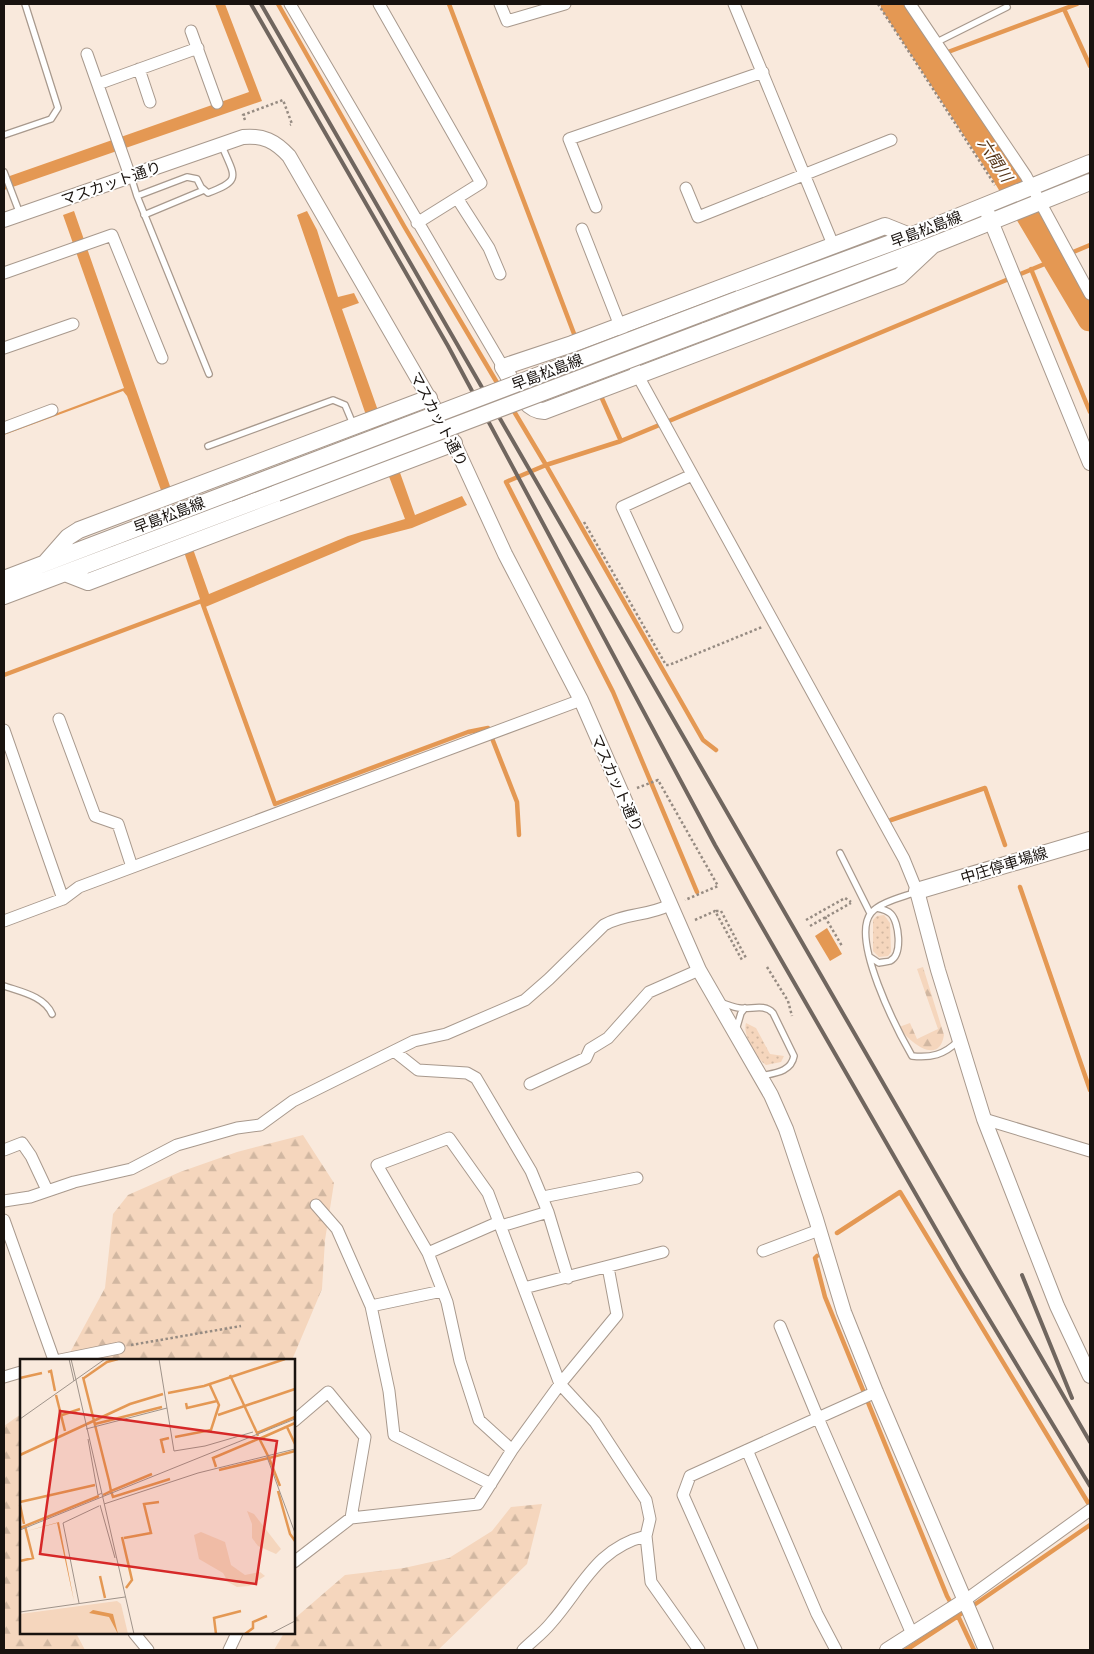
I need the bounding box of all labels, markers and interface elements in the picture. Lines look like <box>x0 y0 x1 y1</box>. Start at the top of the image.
water label: 六間川 <box>973 134 1018 188</box>
street label: マスカット通り <box>58 157 164 209</box>
street label: 早島松島線 <box>888 207 964 251</box>
street label: 早島松島線 <box>509 350 585 394</box>
street label: マスカット通り <box>406 368 472 470</box>
street label: 早島松島線 <box>131 493 207 537</box>
street label: マスカット通り <box>587 731 647 835</box>
street label: 中庄停車場線 <box>958 843 1050 887</box>
inset map <box>20 1359 295 1634</box>

